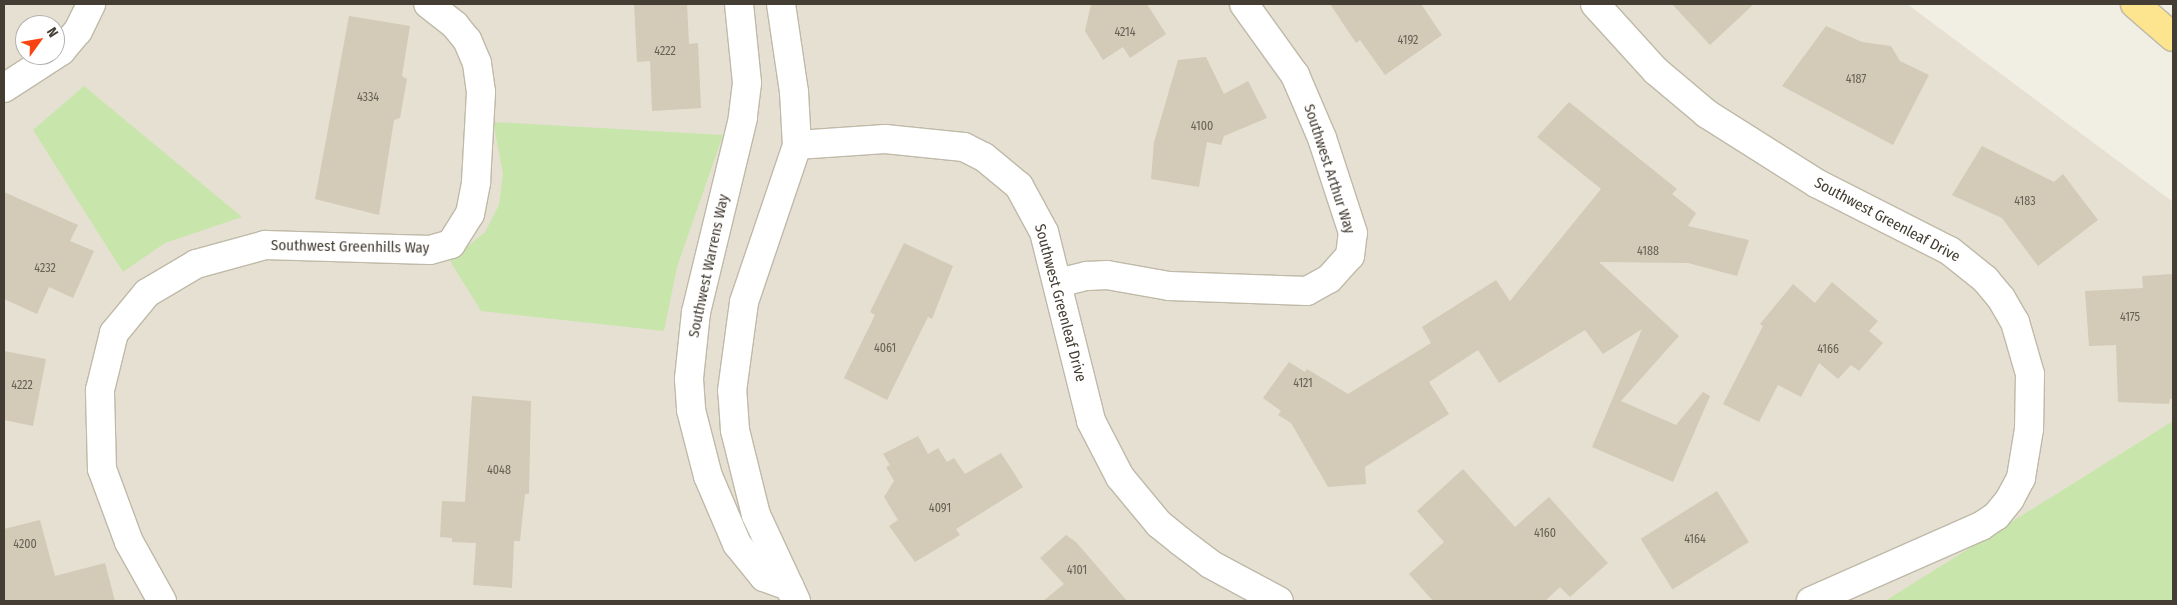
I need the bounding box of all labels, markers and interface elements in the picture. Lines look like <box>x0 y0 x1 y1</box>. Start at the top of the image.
north arrow <box>15 15 65 65</box>
text: N <box>43 24 62 40</box>
house number: 4214 <box>1114 26 1136 40</box>
house number: 4192 <box>1398 34 1418 48</box>
house number: 4222 <box>654 45 676 59</box>
house number: 4187 <box>1846 73 1866 87</box>
house number: 4334 <box>357 91 379 105</box>
street label: Southwest Arthur Way <box>1300 102 1358 236</box>
house number: 4100 <box>1191 120 1213 134</box>
street label: Southwest Greenleaf Drive <box>1811 174 1963 266</box>
street label: Southwest Warrens Way <box>685 193 733 339</box>
house number: 4183 <box>2014 195 2036 209</box>
street label: Southwest Greenleaf Drive <box>1030 222 1090 384</box>
street label: Southwest Greenhills Way <box>271 237 429 257</box>
house number: 4188 <box>1637 245 1659 259</box>
house number: 4232 <box>34 262 56 276</box>
house number: 4175 <box>2120 311 2140 325</box>
house number: 4061 <box>874 342 896 356</box>
house number: 4166 <box>1817 343 1839 357</box>
house number: 4121 <box>1293 377 1313 391</box>
house number: 4222 <box>11 379 33 393</box>
house number: 4048 <box>487 464 511 478</box>
house number: 4091 <box>929 502 951 516</box>
house number: 4160 <box>1534 527 1556 541</box>
house number: 4164 <box>1684 533 1706 547</box>
house number: 4200 <box>13 538 37 552</box>
house number: 4101 <box>1067 564 1087 578</box>

